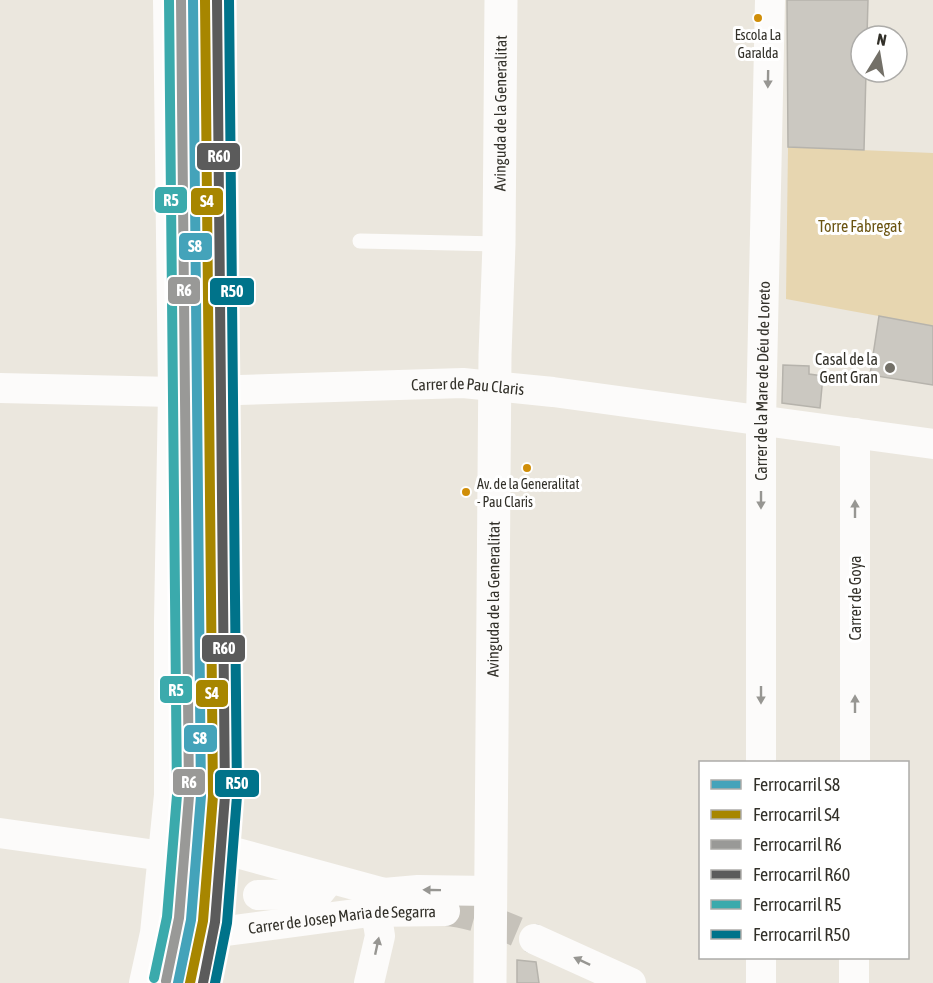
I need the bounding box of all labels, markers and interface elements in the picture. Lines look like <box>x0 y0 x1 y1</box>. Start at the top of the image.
marker: Escola La Garalda <box>752 12 764 24</box>
north arrow <box>849 24 909 84</box>
place label: Escola La Garalda <box>735 27 781 61</box>
text: N <box>876 30 888 49</box>
street label: Avinguda de la Generalitat <box>490 35 510 191</box>
one-way arrow <box>764 70 773 89</box>
line badge: R60 <box>196 142 241 171</box>
text: R60 <box>207 147 231 165</box>
line badge: R5 <box>154 186 188 214</box>
line badge: S4 <box>190 187 224 216</box>
text: R5 <box>163 191 179 209</box>
text: S4 <box>200 192 215 210</box>
park label: Torre Fabregat <box>818 217 902 236</box>
line badge: S8 <box>178 232 213 261</box>
text: S8 <box>188 237 203 255</box>
line badge: R6 <box>167 276 201 305</box>
line badge: R50 <box>209 277 255 306</box>
text: R6 <box>176 281 192 299</box>
street label: Carrer de la Mare de Déu de Loreto <box>752 281 773 481</box>
text: R50 <box>220 282 244 300</box>
place label: Casal de la Gent Gran <box>815 350 878 386</box>
marker: Casal de la Gent Gran <box>883 361 897 375</box>
street label: Carrer de Pau Claris <box>411 374 525 398</box>
unlabelled marker <box>521 462 533 474</box>
place label: Av. de la Generalitat - Pau Claris <box>477 476 579 510</box>
marker: Av. de la Generalitat - Pau Claris <box>460 486 472 498</box>
one-way arrow <box>756 491 766 510</box>
one-way arrow <box>850 500 860 519</box>
street label: Avinguda de la Generalitat <box>483 521 503 677</box>
street label: Carrer de Goya <box>846 555 865 641</box>
line badge: R60 <box>201 634 246 663</box>
text: R60 <box>212 639 236 657</box>
line badge: R5 <box>159 675 193 704</box>
line badge: S4 <box>195 679 229 708</box>
text: R5 <box>168 681 184 699</box>
text: S4 <box>205 684 220 702</box>
one-way arrow <box>756 686 766 705</box>
one-way arrow <box>850 695 860 714</box>
line badge: S8 <box>183 724 218 753</box>
text: S8 <box>193 729 208 747</box>
legend <box>699 761 909 959</box>
line badge: R6 <box>172 768 206 796</box>
line badge: R50 <box>214 769 260 798</box>
text: R6 <box>181 773 197 791</box>
text: R50 <box>225 774 249 792</box>
text: Ferrocarril S8 <box>753 774 840 795</box>
text: Ferrocarril S4 <box>753 804 840 825</box>
text: Ferrocarril R6 <box>753 834 842 855</box>
text: Ferrocarril R60 <box>753 864 850 885</box>
one-way arrow <box>423 885 442 895</box>
text: Ferrocarril R5 <box>753 894 842 915</box>
street label: Carrer de Josep Maria de Segarra <box>247 902 436 937</box>
text: Ferrocarril R50 <box>753 924 850 945</box>
one-way arrow <box>373 937 383 956</box>
one-way arrow <box>573 955 591 965</box>

